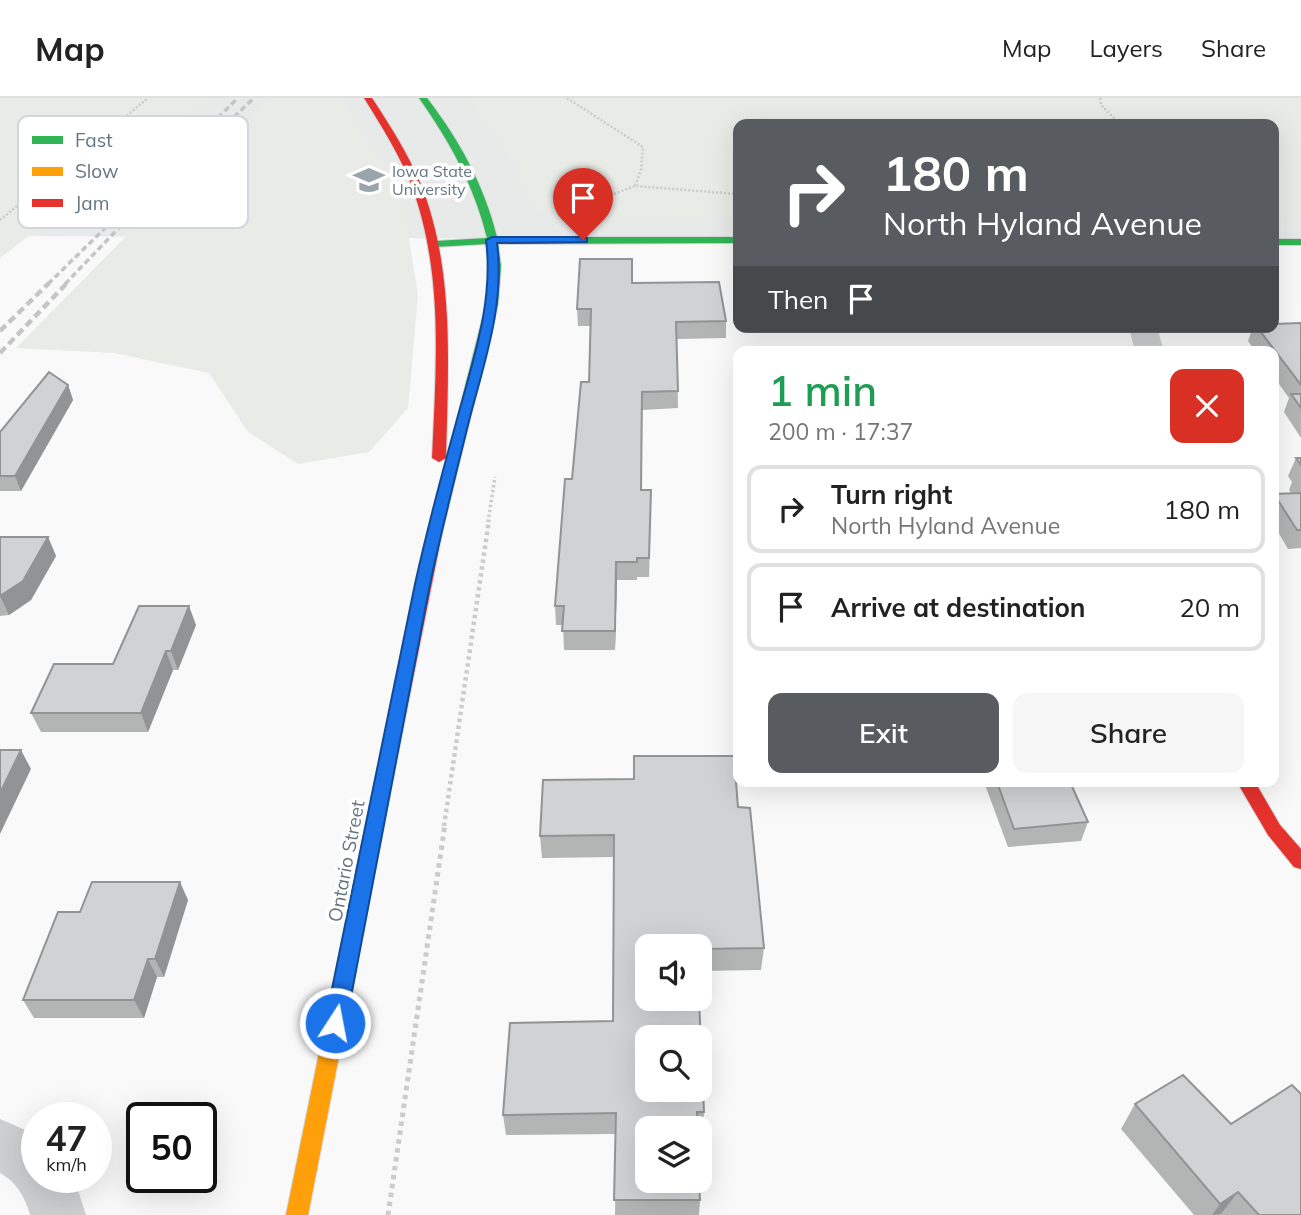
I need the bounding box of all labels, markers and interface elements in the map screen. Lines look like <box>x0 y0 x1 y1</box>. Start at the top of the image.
text: Map <box>35 28 105 69</box>
text: Map <box>1002 33 1051 63</box>
text: Layers <box>1089 33 1163 63</box>
text: Share <box>1201 33 1266 63</box>
legend <box>18 116 248 228</box>
text: Fast <box>75 128 113 152</box>
text: 180 m <box>883 142 1029 203</box>
icon: right <box>768 147 859 238</box>
text: Slow <box>75 159 119 183</box>
place label: Iowa State University <box>392 161 472 199</box>
school or university icon: Iowa State University <box>352 163 386 197</box>
pin <box>553 168 613 240</box>
icon: arrive <box>564 179 602 217</box>
text: Jam <box>75 191 109 215</box>
text: North Hyland Avenue <box>883 203 1202 243</box>
icon: arrive <box>842 280 880 318</box>
text: Then <box>768 283 828 316</box>
text: 1 min <box>768 364 877 417</box>
button: close <box>1170 369 1244 443</box>
text: 200 m · 17:37 <box>768 417 913 446</box>
text: Turn right <box>831 478 952 511</box>
icon: right <box>772 490 810 528</box>
text: 180 m <box>1164 493 1240 526</box>
text: North Hyland Avenue <box>831 511 1060 540</box>
icon: arrive <box>772 588 810 626</box>
text: Arrive at destination <box>831 591 1086 624</box>
text: 20 m <box>1179 591 1240 624</box>
button: Exit <box>768 693 999 773</box>
button: Share <box>1013 693 1244 773</box>
street label: Ontario Street <box>322 798 370 924</box>
map controls <box>635 934 712 1193</box>
button: sound <box>635 934 712 1011</box>
position arrow <box>298 986 372 1060</box>
button: search <box>635 1025 712 1102</box>
speed limit sign: 50 <box>126 1102 217 1193</box>
text: 47 <box>45 1116 88 1160</box>
button: layers <box>635 1116 712 1193</box>
text: km/h <box>46 1153 87 1176</box>

